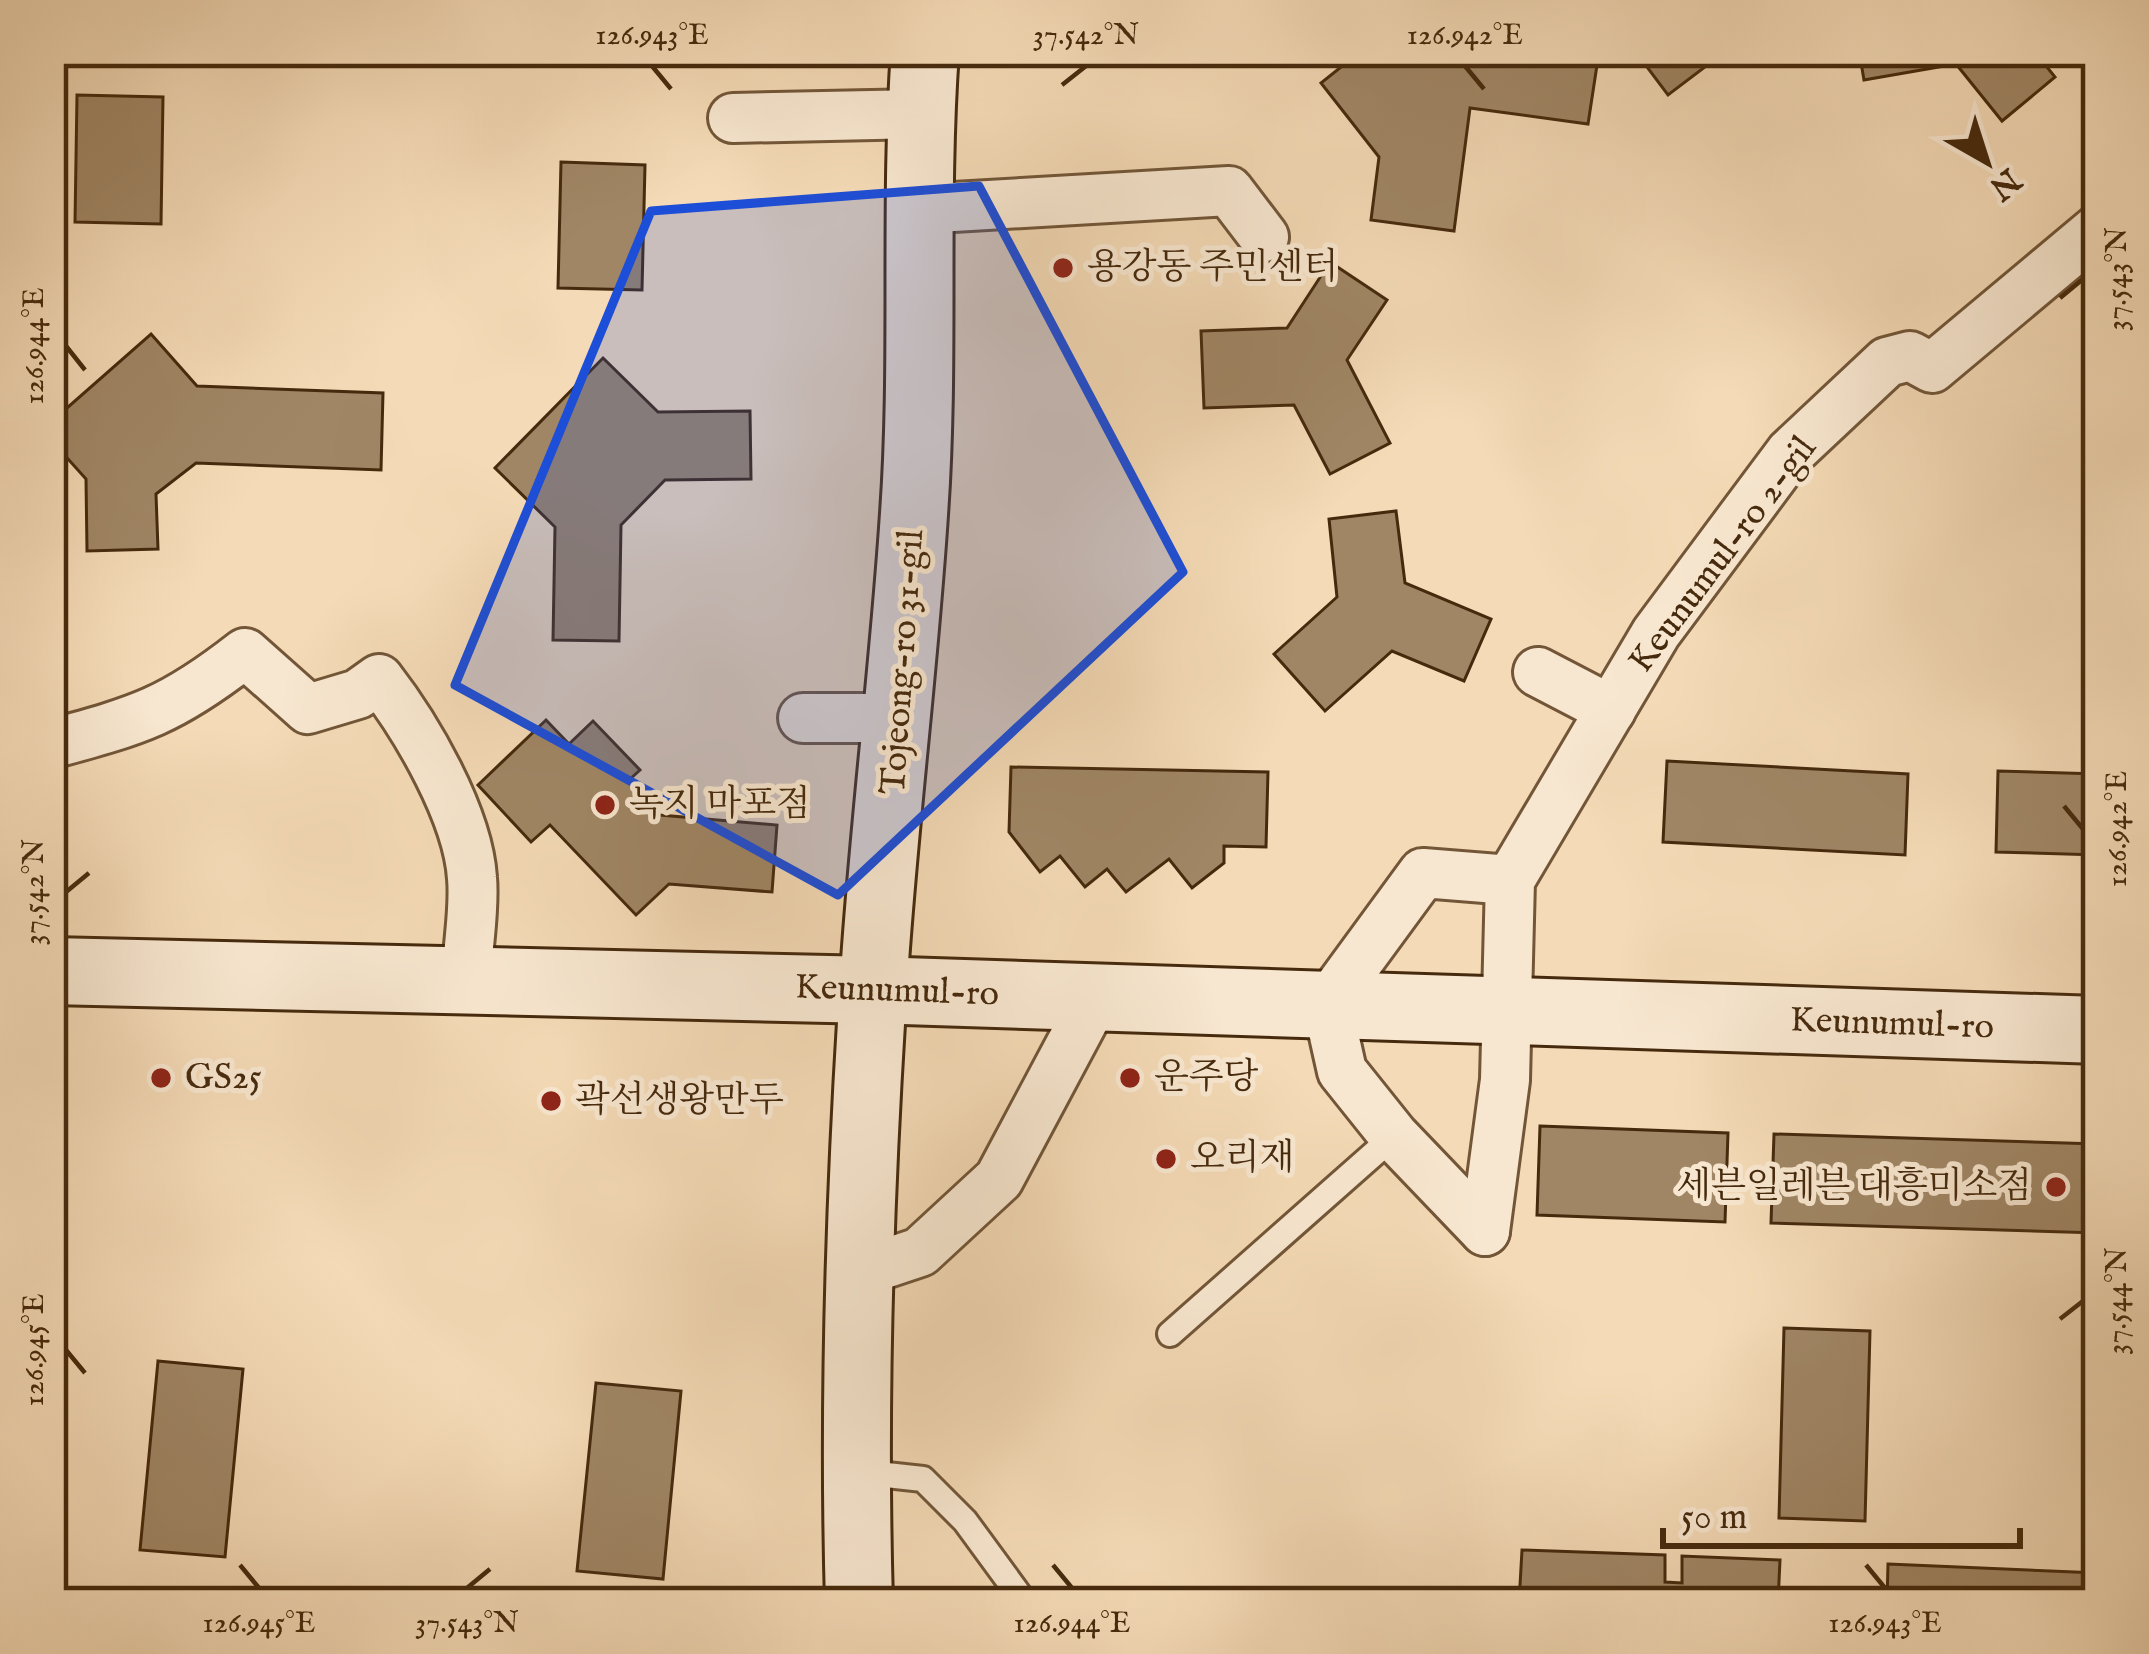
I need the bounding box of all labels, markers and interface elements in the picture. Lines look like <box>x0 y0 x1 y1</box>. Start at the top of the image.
text: 126.943°E <box>595 17 709 55</box>
text: 37.542°N <box>1033 17 1139 55</box>
text: 126.942°E <box>1407 17 1523 55</box>
north arrow <box>1927 102 2047 222</box>
text: N <box>1979 157 2029 209</box>
text: 37.543°N <box>2099 227 2137 331</box>
place label: 용강동 주민센터 <box>1087 245 1338 291</box>
marker: 용강동 주민센터 <box>1050 255 1076 281</box>
text: 126.944°E <box>16 288 54 404</box>
street label: Keunumul-ro 2-gil <box>1619 427 1827 683</box>
street label: Tojeong-ro 31-gil <box>871 528 935 796</box>
text: 126.942°E <box>2099 771 2137 887</box>
place label: 녹지 마포점 <box>629 782 811 828</box>
marker: 녹지 마포점 <box>592 792 618 818</box>
text: 37.542°N <box>16 839 54 945</box>
street label: Keunumul-ro <box>794 964 1000 1018</box>
street label: Keunumul-ro <box>1789 997 1995 1051</box>
place label: GS25 <box>185 1055 262 1101</box>
place label: 운주당 <box>1154 1055 1259 1101</box>
marker: GS25 <box>148 1065 174 1091</box>
marker: 운주당 <box>1117 1065 1143 1091</box>
place label: 곽선생왕만두 <box>575 1078 784 1124</box>
marker: 곽선생왕만두 <box>538 1088 564 1114</box>
place label: 오리재 <box>1190 1136 1294 1182</box>
marker: 오리재 <box>1153 1146 1179 1172</box>
place label: 세븐일레븐 대흥미소점 <box>1676 1164 2032 1210</box>
marker: 세븐일레븐 대흥미소점 <box>2043 1174 2069 1200</box>
text: 37.544°N <box>2099 1247 2137 1355</box>
text: 126.945°E <box>16 1294 54 1407</box>
scale bar <box>1663 1474 2020 1548</box>
text: 50 m <box>1681 1495 1747 1541</box>
text: 126.945°E <box>203 1605 316 1643</box>
text: 37.543°N <box>415 1605 519 1643</box>
text: 126.944°E <box>1014 1605 1130 1643</box>
text: 126.943°E <box>1828 1605 1942 1643</box>

